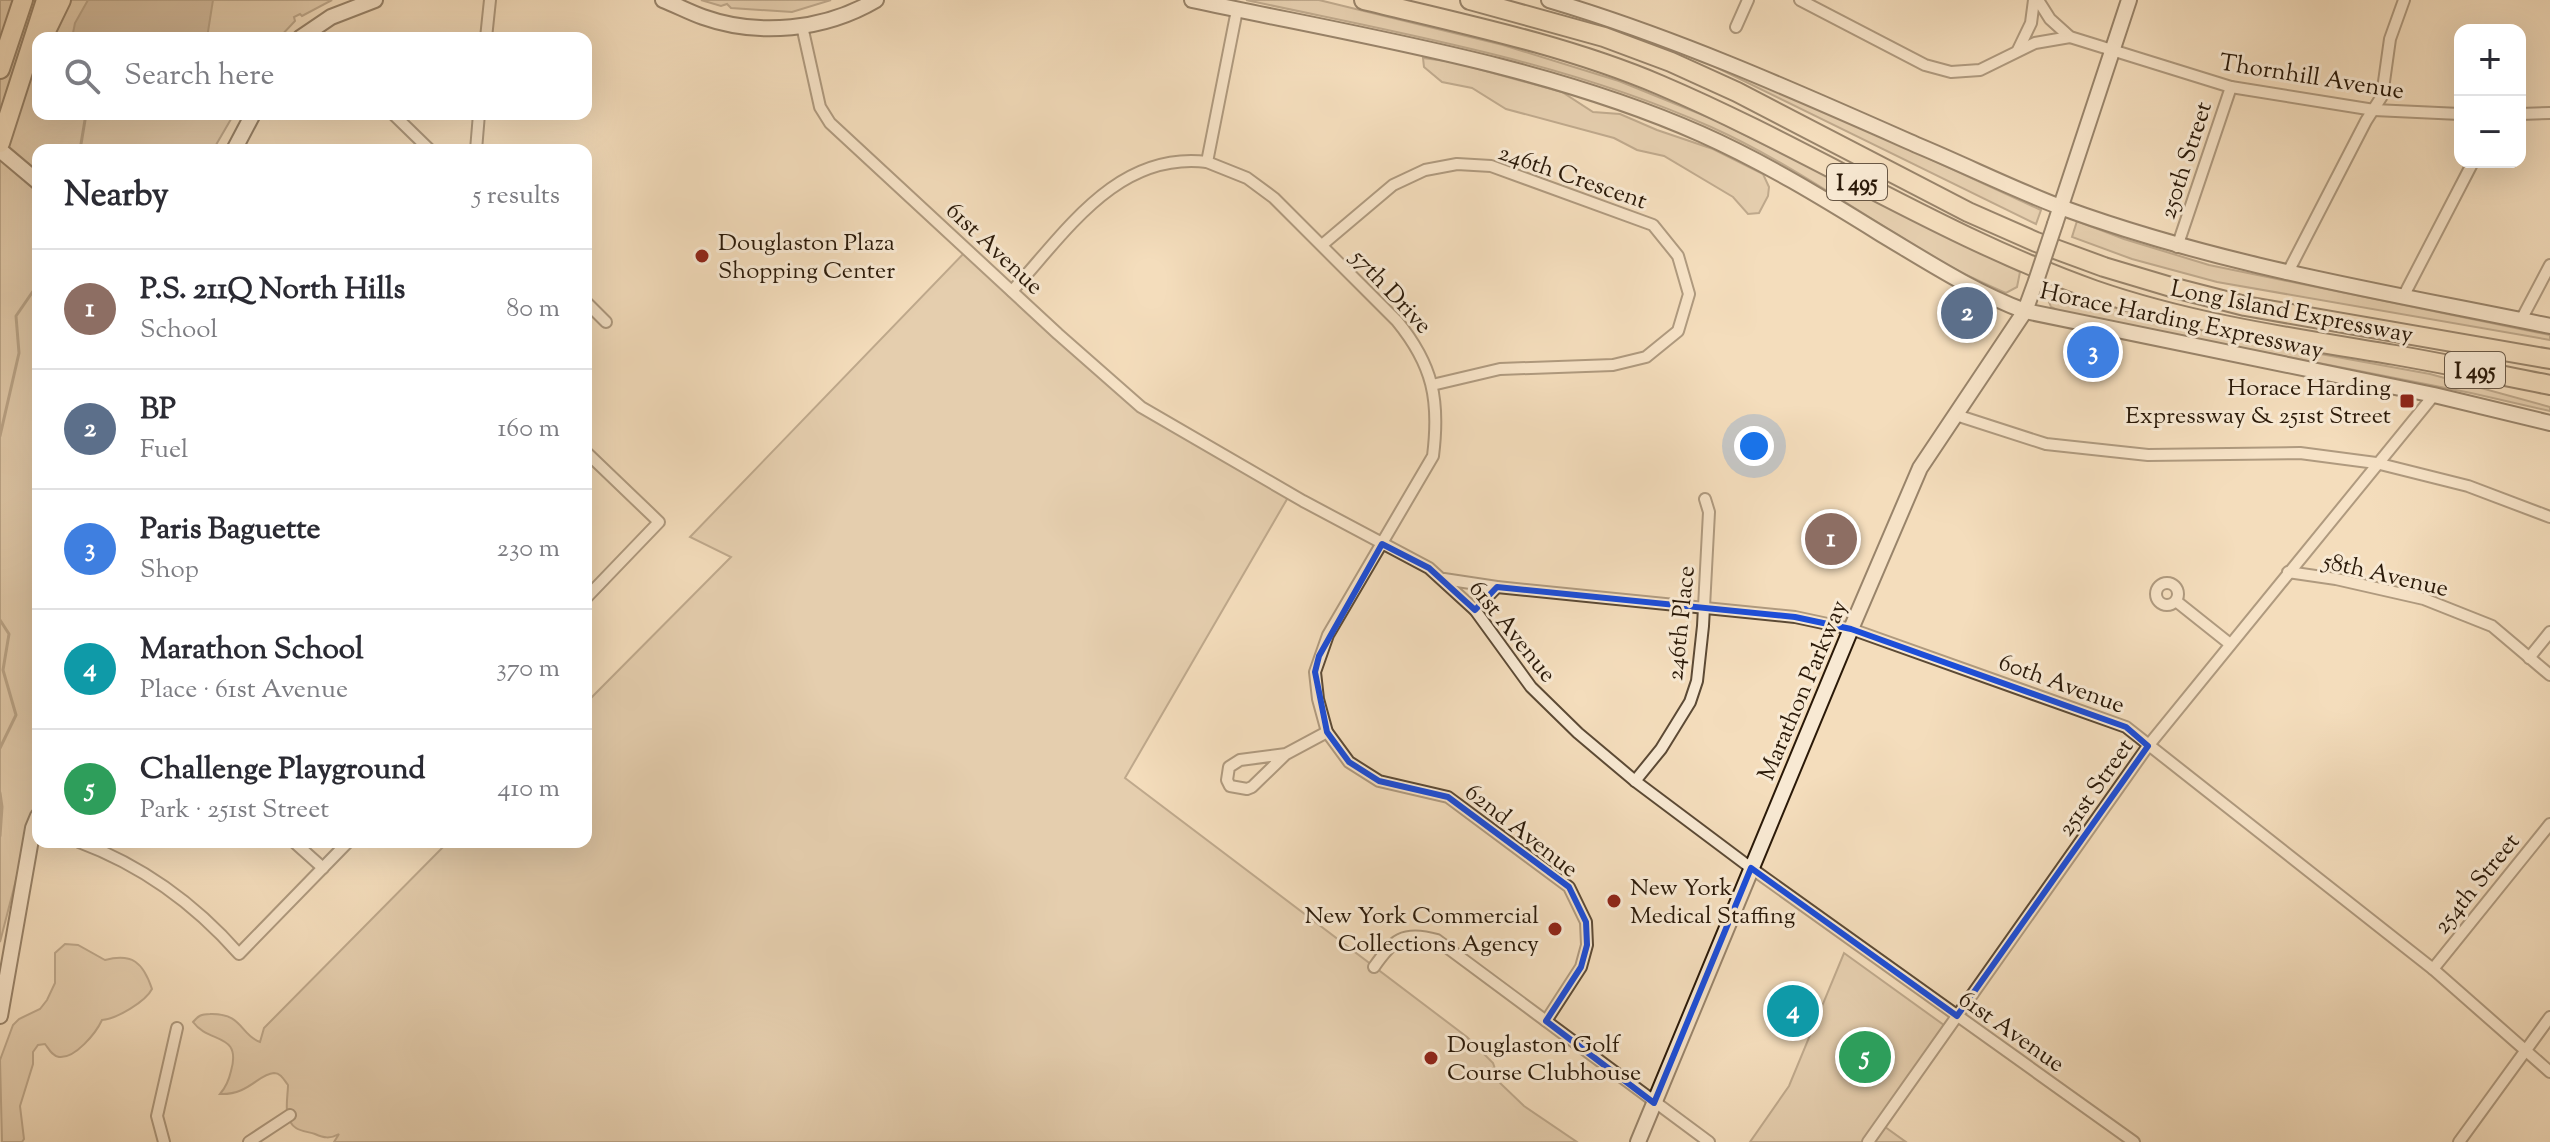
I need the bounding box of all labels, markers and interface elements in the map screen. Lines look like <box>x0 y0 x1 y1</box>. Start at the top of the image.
map controls <box>2454 24 2526 168</box>
button: + <box>2454 24 2526 96</box>
search box <box>32 32 592 120</box>
street label: Thornhill Avenue <box>2217 47 2407 109</box>
icon: search <box>60 54 104 98</box>
text: Search here <box>124 55 274 98</box>
button: − <box>2454 96 2526 168</box>
street label: 250th Street <box>2152 98 2222 224</box>
street label: 246th Crescent <box>1493 137 1651 219</box>
road number: I 495 <box>1827 164 1887 200</box>
text: Nearby <box>64 172 169 221</box>
text: 5 results <box>472 178 560 215</box>
street label: 61st Avenue <box>937 195 1050 304</box>
place label: Douglaston Plaza Shopping Center <box>718 227 895 289</box>
street label: 57th Drive <box>1341 241 1439 342</box>
marker: Douglaston Plaza Shopping Center <box>693 247 711 265</box>
text: P.S. 211Q North Hills <box>140 269 405 312</box>
street label: Long Island Expressway <box>2167 273 2416 353</box>
street label: Horace Harding Expressway <box>2037 275 2327 369</box>
pin: 2 <box>1941 283 1993 343</box>
text: 1 <box>86 291 94 328</box>
text: 80 m <box>506 291 560 328</box>
text: School <box>140 312 218 349</box>
pin: 3 <box>2067 322 2119 382</box>
road number: I 495 <box>2445 352 2505 388</box>
place label: Horace Harding Expressway & 251st Street <box>2125 372 2391 434</box>
text: BP <box>140 389 176 432</box>
marker: Horace Harding Expressway & 251st Street <box>2398 392 2416 410</box>
text: 2 <box>84 411 96 448</box>
text: 160 m <box>497 411 560 448</box>
your location <box>1734 426 1774 466</box>
text: Fuel <box>140 432 188 469</box>
text: Paris Baguette <box>140 509 320 552</box>
pin: 1 <box>1805 509 1857 569</box>
text: 3 <box>85 531 95 568</box>
text: 230 m <box>497 531 560 568</box>
street label: 58th Avenue <box>2318 545 2452 607</box>
text: Shop <box>140 552 199 589</box>
street label: 246th Place <box>1659 564 1705 682</box>
street label: 61st Avenue <box>1460 574 1563 691</box>
street label: Marathon Parkway <box>1750 595 1857 786</box>
text: Marathon School <box>140 629 364 672</box>
street label: 60th Avenue <box>1993 646 2129 723</box>
text: 4 <box>83 651 97 688</box>
text: 370 m <box>496 651 560 688</box>
text: Place · 61st Avenue <box>140 672 348 709</box>
street label: 251st Street <box>2050 732 2143 844</box>
text: Challenge Playground <box>140 749 425 792</box>
text: 5 <box>86 771 94 808</box>
text: 410 m <box>498 771 560 808</box>
street label: 62nd Avenue <box>1457 776 1585 887</box>
text: Park · 251st Street <box>140 792 329 829</box>
street label: 254th Street <box>2426 827 2529 942</box>
place label: New York Medical Staffing <box>1630 872 1796 934</box>
marker: New York Medical Staffing <box>1605 892 1623 910</box>
place label: New York Commercial Collections Agency <box>1304 900 1539 962</box>
marker: New York Commercial Collections Agency <box>1546 920 1564 938</box>
pin: 4 <box>1767 981 1819 1041</box>
street label: 61st Avenue <box>1951 983 2071 1082</box>
pin: 5 <box>1839 1027 1891 1087</box>
place label: Douglaston Golf Course Clubhouse <box>1447 1029 1641 1091</box>
marker: Douglaston Golf Course Clubhouse <box>1422 1049 1440 1067</box>

